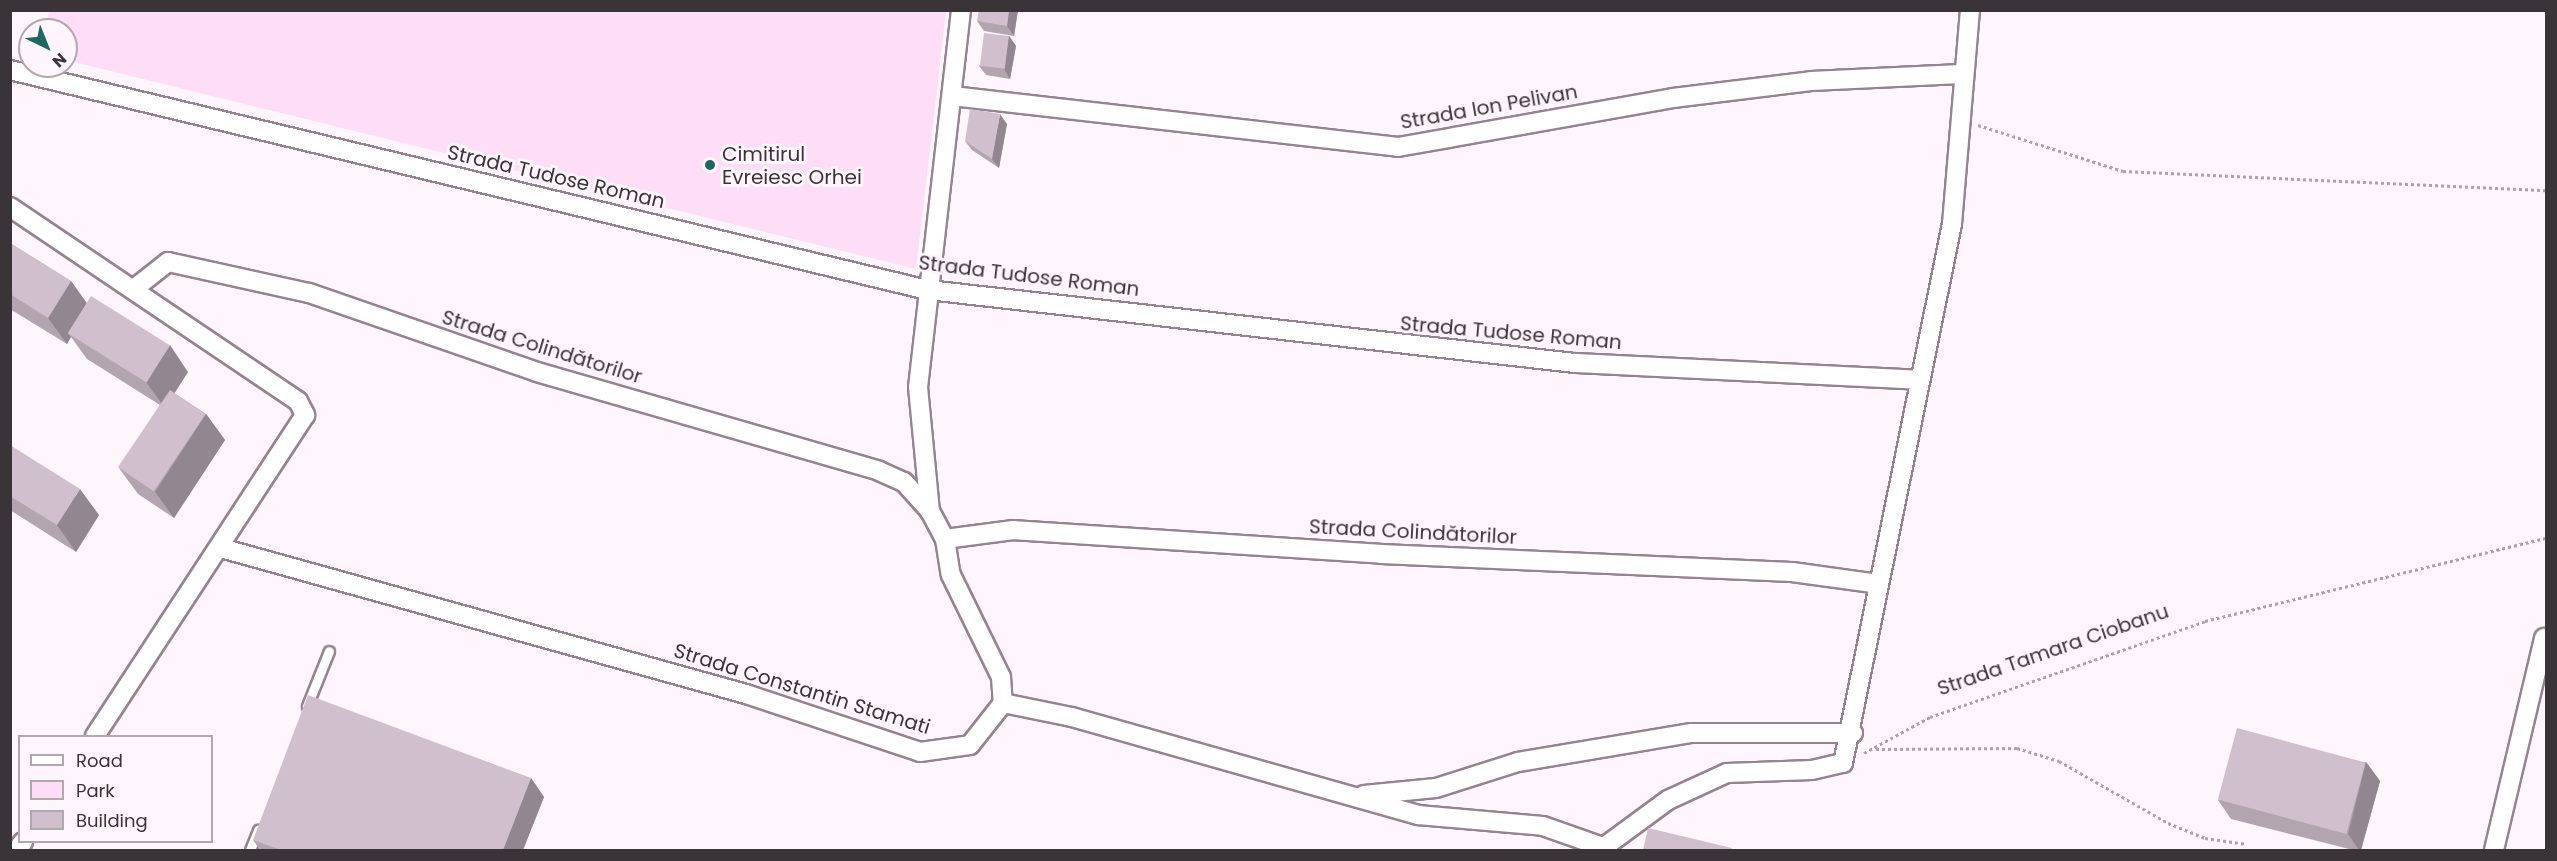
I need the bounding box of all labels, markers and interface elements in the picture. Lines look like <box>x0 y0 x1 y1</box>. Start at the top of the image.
north arrow <box>18 18 78 78</box>
text: N <box>47 48 72 73</box>
street label: Strada Ion Pelivan <box>1398 80 1580 134</box>
street label: Strada Tudose Roman <box>445 140 667 214</box>
place label: Cimitirul Evreiesc Orhei <box>722 142 862 189</box>
marker: Cimitirul Evreiesc Orhei <box>703 158 717 172</box>
street label: Strada Tudose Roman <box>917 251 1141 301</box>
street label: Strada Colindătorilor <box>439 305 645 389</box>
street label: Strada Tudose Roman <box>1399 311 1623 355</box>
street label: Strada Colindătorilor <box>1309 515 1517 549</box>
street label: Strada Tamara Ciobanu <box>1934 599 2172 701</box>
street label: Strada Constantin Stamati <box>671 639 933 739</box>
legend <box>18 735 213 843</box>
text: Road <box>76 748 123 773</box>
text: Park <box>76 778 115 803</box>
text: Building <box>76 808 148 833</box>

